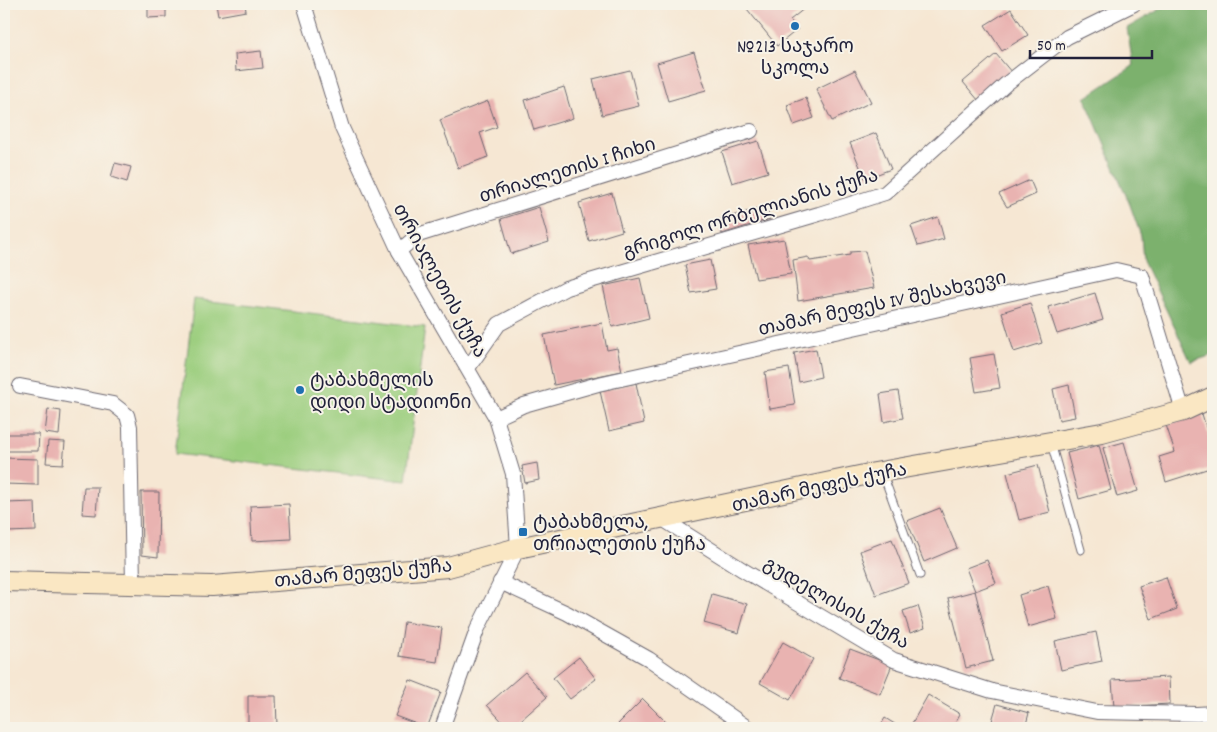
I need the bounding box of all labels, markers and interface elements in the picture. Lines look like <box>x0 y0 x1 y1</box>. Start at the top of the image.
marker: №213 საჯარო სკოლა <box>789 20 801 32</box>
scale bar <box>1030 28 1152 60</box>
place label: №213 საჯარო სკოლა <box>736 35 854 84</box>
text: 50 m <box>1037 36 1066 58</box>
street label: თრიალეთის I ჩიხი <box>476 133 660 212</box>
street label: გრიგოლ ორბელიანის ქუჩა <box>620 164 882 267</box>
street label: თრიალეთის ქუჩა <box>384 200 492 364</box>
street label: თამარ მეფეს IV შესახვევი <box>756 266 1009 345</box>
place label: ტაბახმელის დიდი სტადიონი <box>310 369 471 418</box>
marker: ტაბახმელის დიდი სტადიონი <box>294 384 306 396</box>
street label: თამარ მეფეს ქუჩა <box>730 458 910 521</box>
place label: ტაბახმელა, თრიალეთის ქუჩა <box>533 511 706 560</box>
marker: ტაბახმელა, თრიალეთის ქუჩა <box>517 526 529 538</box>
street label: გუდელისის ქუჩა <box>757 552 913 658</box>
street label: თამარ მეფეს ქუჩა <box>273 554 453 597</box>

